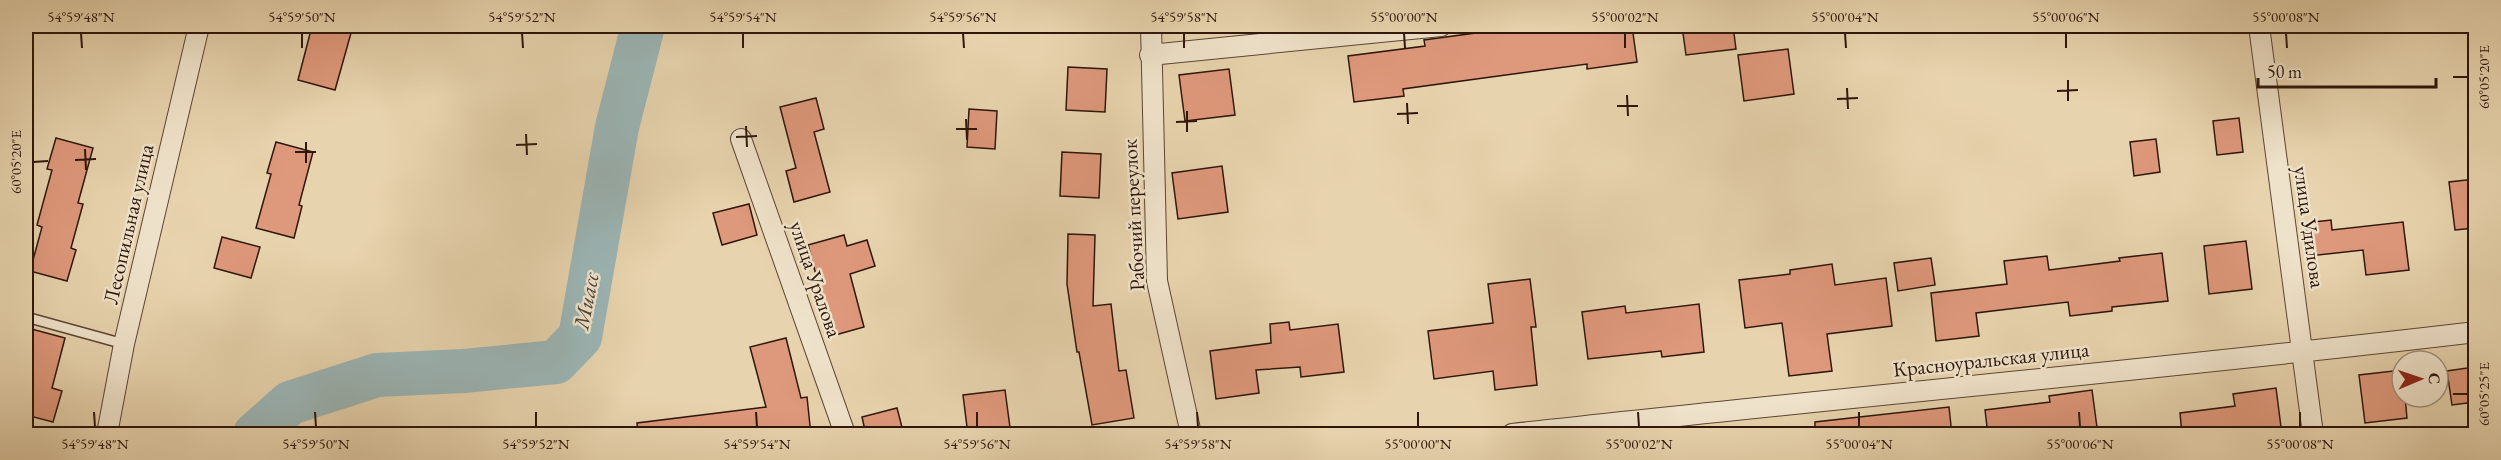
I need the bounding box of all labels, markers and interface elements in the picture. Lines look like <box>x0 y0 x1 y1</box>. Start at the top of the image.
text: 54°59'48"N <box>47 7 115 26</box>
text: 54°59'50"N <box>268 7 336 26</box>
text: 54°59'52"N <box>488 7 556 26</box>
text: 54°59'54"N <box>709 7 777 26</box>
text: 54°59'56"N <box>929 7 997 26</box>
text: 54°59'58"N <box>1150 7 1218 26</box>
text: 55°00'00"N <box>1370 7 1438 26</box>
text: 55°00'02"N <box>1591 7 1659 26</box>
text: 55°00'04"N <box>1811 7 1879 26</box>
text: 55°00'06"N <box>2032 7 2100 26</box>
text: 55°00'08"N <box>2252 7 2320 26</box>
text: 60°05'20"E <box>2474 44 2493 109</box>
scale bar <box>2258 51 2436 89</box>
text: 50 m <box>2267 60 2302 83</box>
text: 60°05'20"E <box>6 129 25 194</box>
street label: Рабочий переулок <box>1116 139 1150 291</box>
street label: Лесопильная улица <box>96 141 160 307</box>
street label: улица Удилова <box>2288 164 2332 290</box>
street label: улица Уралова <box>783 217 849 341</box>
water label: Миасс <box>566 269 606 334</box>
street label: Красноуральская улица <box>1891 335 2091 383</box>
north arrow <box>2390 349 2450 409</box>
text: 60°05'25"E <box>2474 361 2493 426</box>
text: С <box>2424 372 2445 385</box>
text: 54°59'48"N <box>61 434 129 453</box>
text: 54°59'50"N <box>282 434 350 453</box>
text: 54°59'52"N <box>502 434 570 453</box>
text: 54°59'54"N <box>723 434 791 453</box>
text: 54°59'56"N <box>943 434 1011 453</box>
text: 54°59'58"N <box>1164 434 1232 453</box>
text: 55°00'00"N <box>1384 434 1452 453</box>
text: 55°00'02"N <box>1605 434 1673 453</box>
text: 55°00'04"N <box>1825 434 1893 453</box>
text: 55°00'06"N <box>2046 434 2114 453</box>
text: 55°00'08"N <box>2266 434 2334 453</box>

